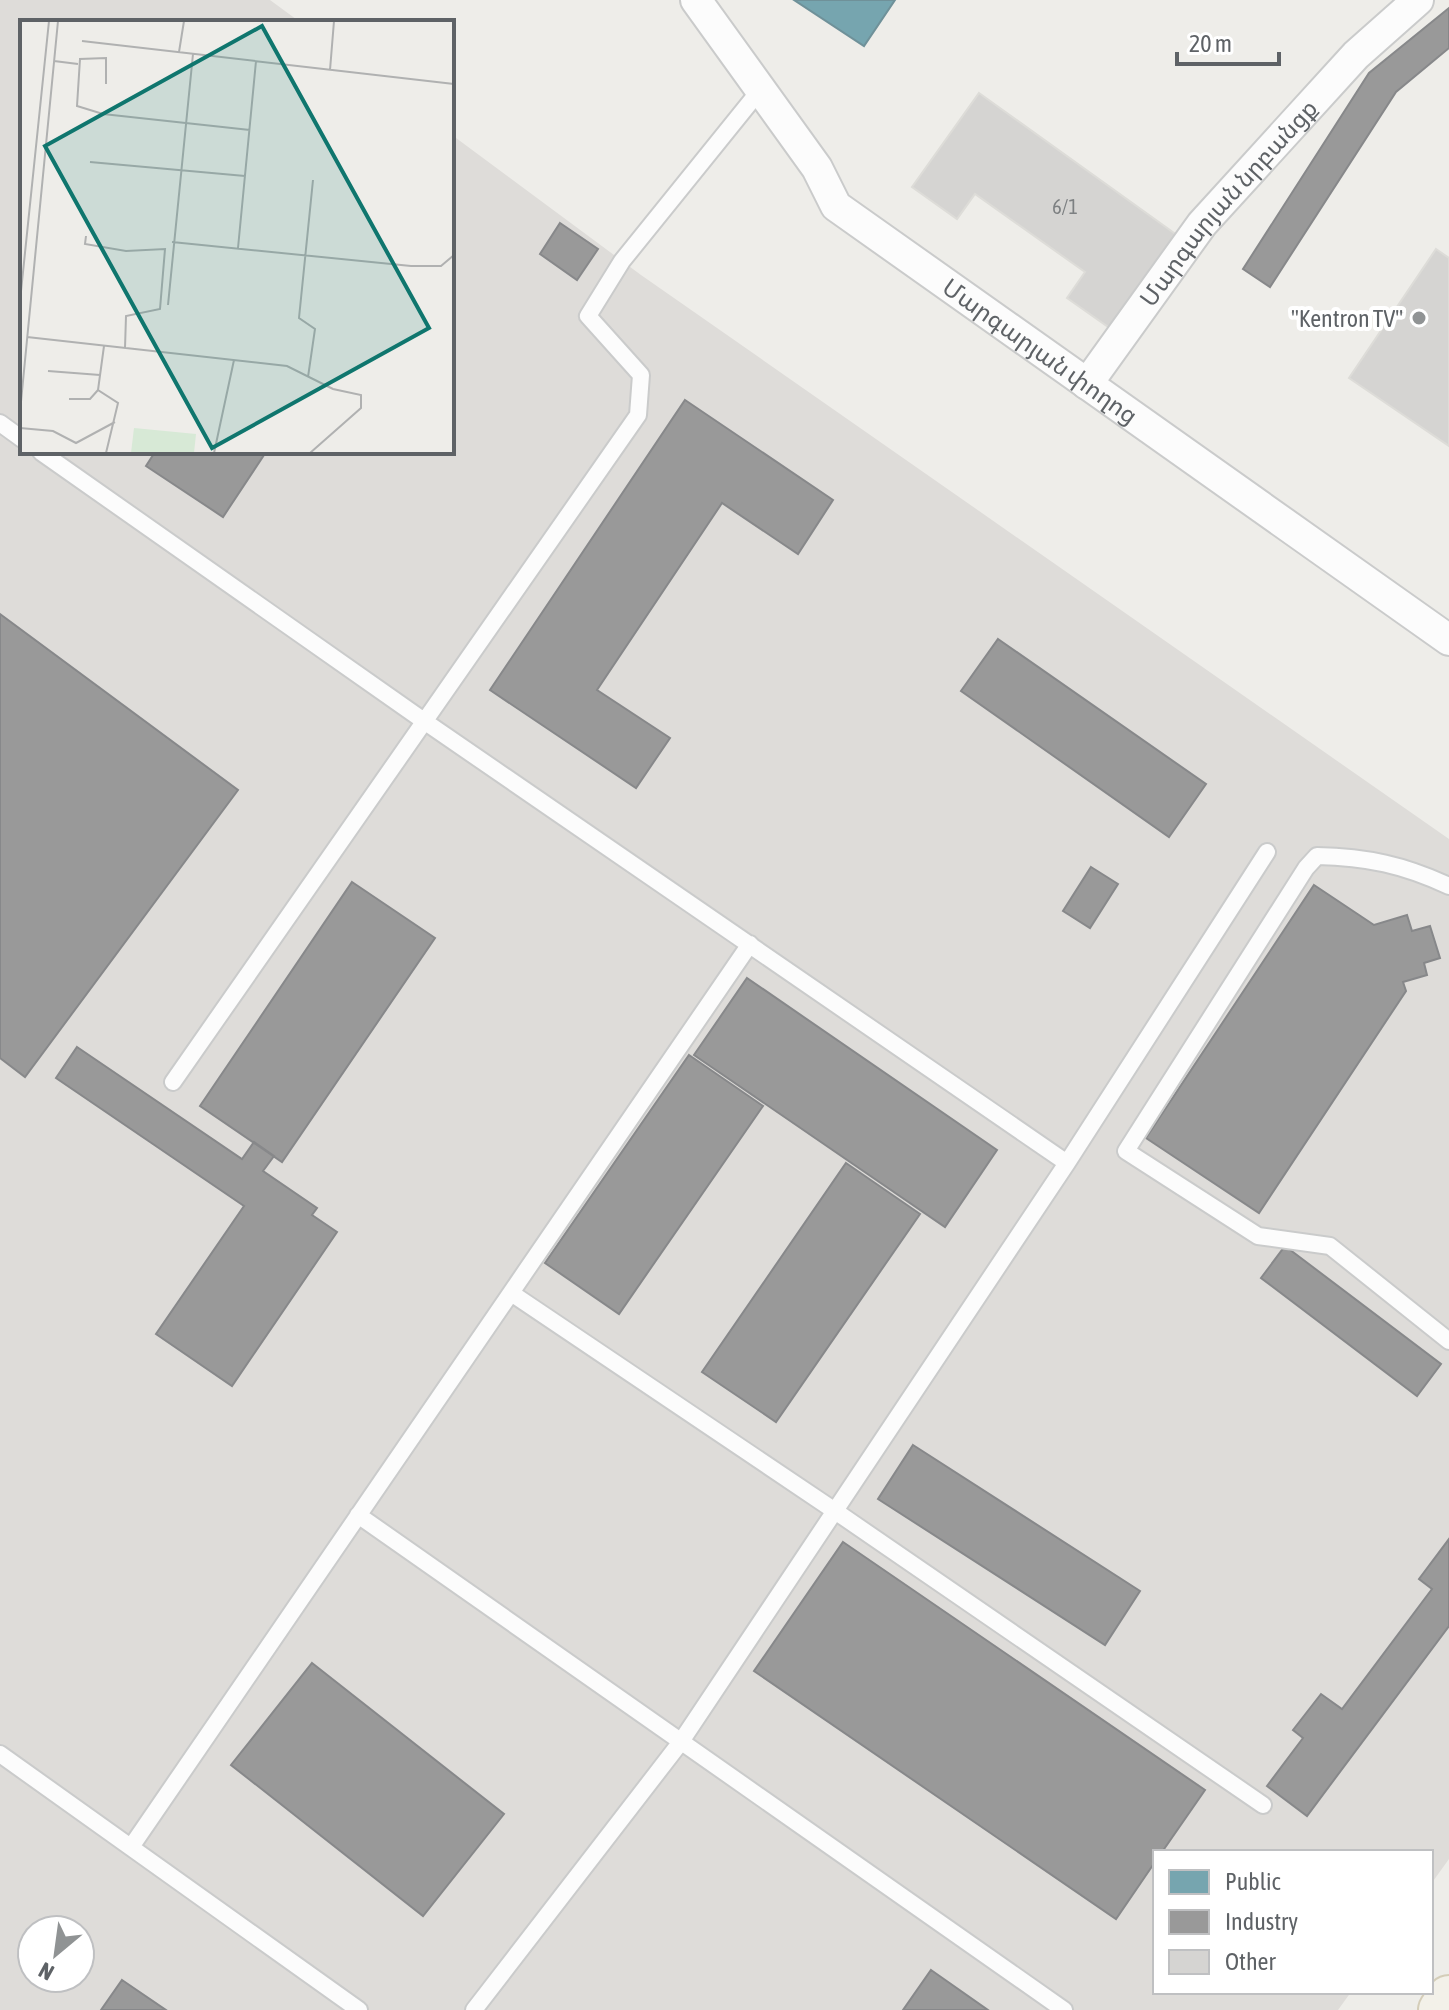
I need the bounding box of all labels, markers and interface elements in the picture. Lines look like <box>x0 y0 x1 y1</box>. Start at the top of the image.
scale bar <box>1177 16 1279 66</box>
inset map <box>20 20 454 454</box>
text: 20 m <box>1189 30 1232 57</box>
street label: Մարգարյան նրբանցք <box>1134 94 1323 311</box>
house number: 6/1 <box>1052 195 1078 218</box>
street label: Մարգարյան փողոց <box>938 273 1143 430</box>
place label: "Kentron TV" <box>1291 305 1403 332</box>
marker: "Kentron TV" <box>1410 309 1428 327</box>
legend <box>1153 1850 1433 1994</box>
text: Public <box>1225 1868 1281 1895</box>
text: Industry <box>1225 1908 1298 1935</box>
north arrow <box>16 1914 96 1994</box>
text: Other <box>1225 1948 1276 1975</box>
text: N <box>34 1957 58 1986</box>

